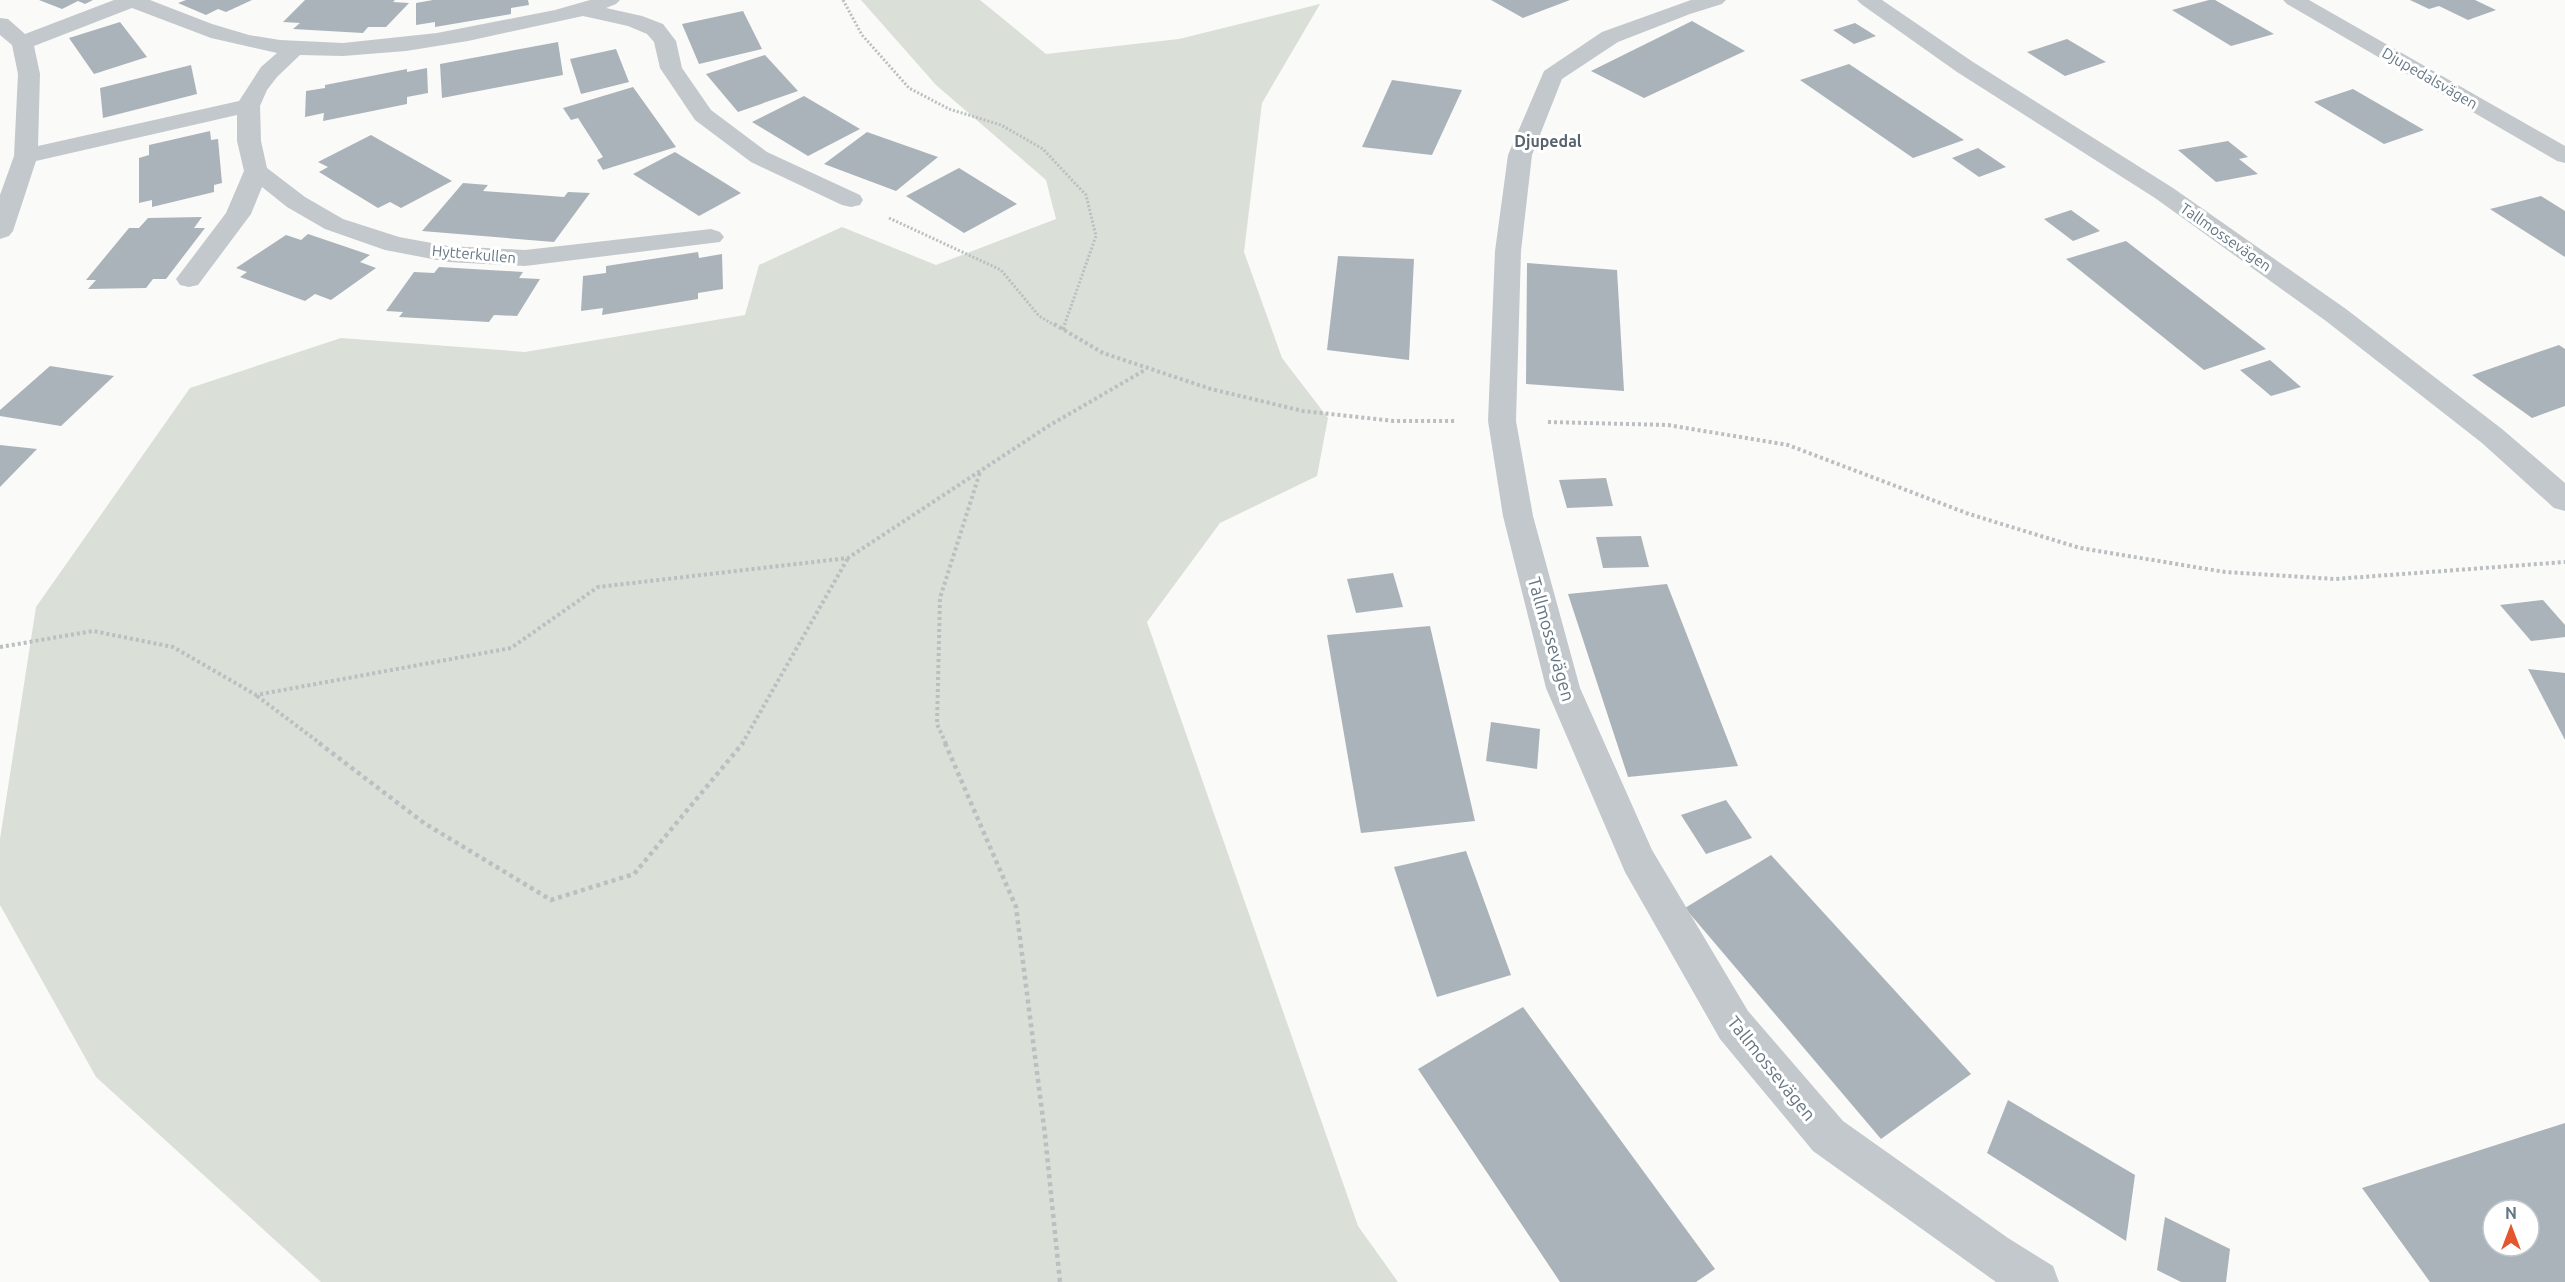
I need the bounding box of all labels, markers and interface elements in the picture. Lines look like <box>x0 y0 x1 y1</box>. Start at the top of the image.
street label: Djupedalsvägen <box>2379 44 2481 112</box>
district label: Djupedal <box>1514 132 1582 150</box>
street label: Tallmossevägen <box>2177 199 2275 275</box>
street label: Hytterkullen <box>431 242 517 266</box>
street label: Tallmossevägen <box>1525 575 1579 703</box>
street label: Tallmossevägen <box>1724 1012 1820 1124</box>
north arrow <box>2481 1198 2541 1258</box>
text: N <box>2505 1204 2517 1222</box>

